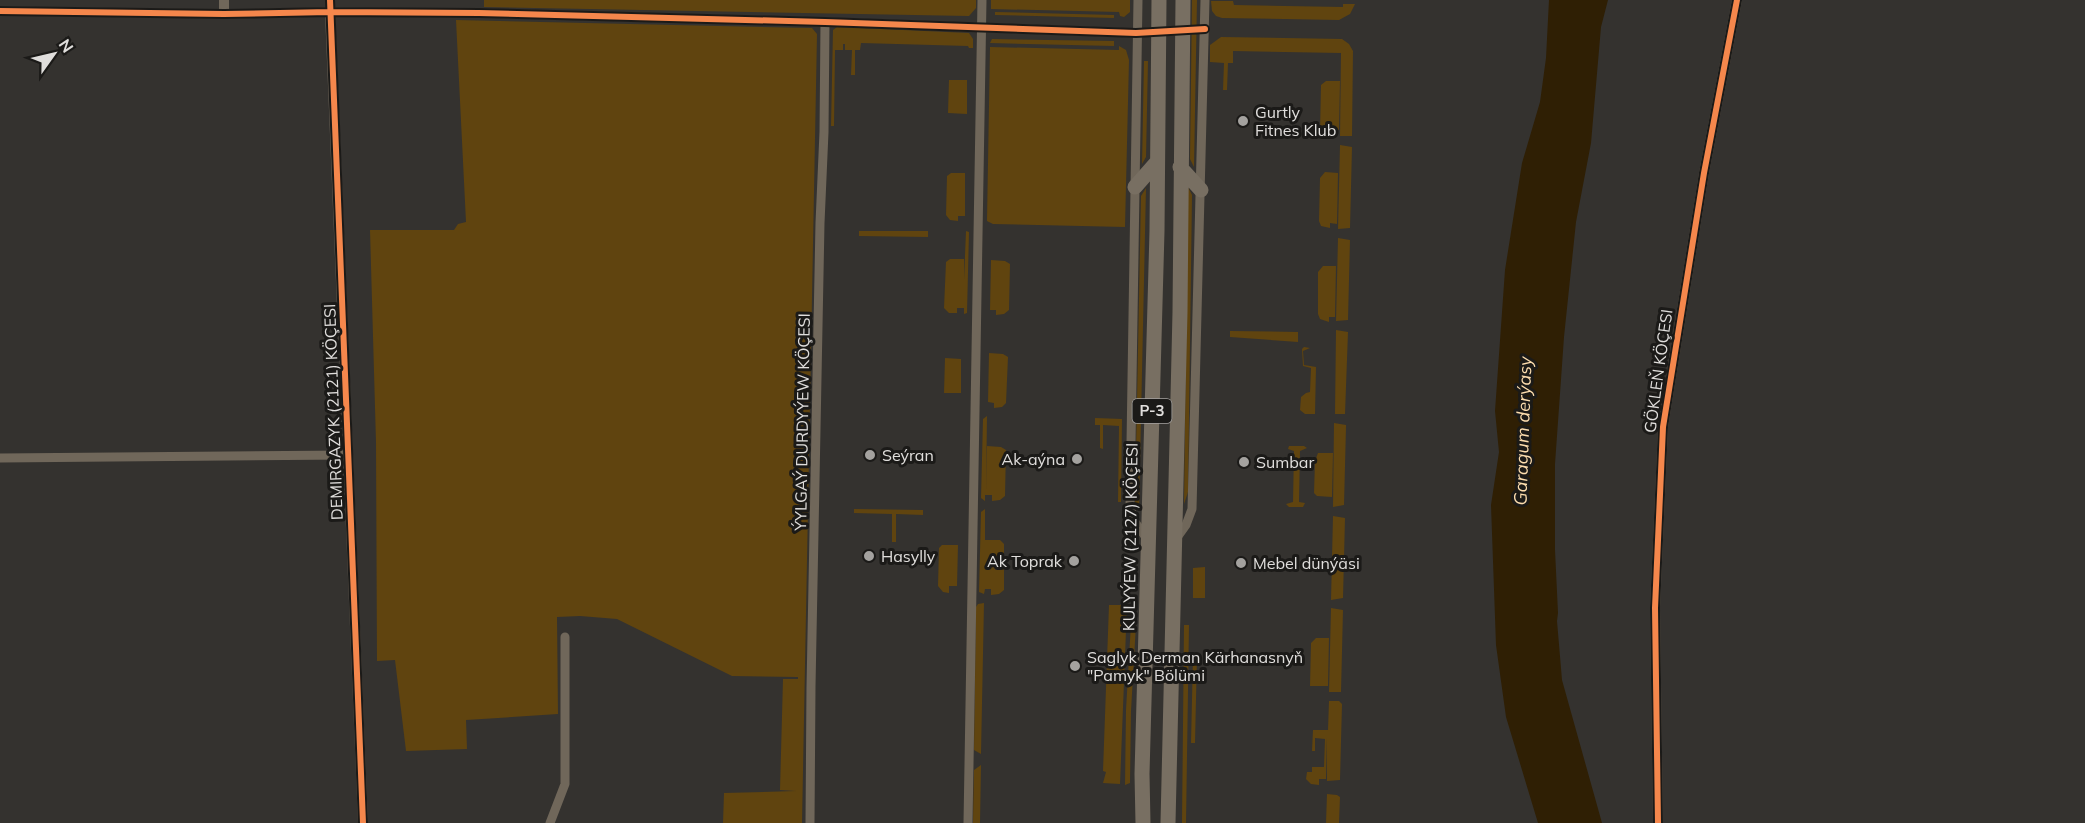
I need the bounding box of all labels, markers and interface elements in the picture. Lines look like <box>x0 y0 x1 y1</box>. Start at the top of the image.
north arrow <box>24 24 84 84</box>
text: N <box>55 35 78 56</box>
place label: Gurtly Fitnes Klub <box>1255 102 1336 140</box>
marker: Gurtly Fitnes Klub <box>1236 114 1250 128</box>
street label: DEMIRGAZYK (2121) KÖÇESI <box>319 304 347 520</box>
street label: GÖKLEŇ KÖÇESI <box>1639 308 1677 434</box>
street label: ÝYLGAÝ DURDYÝEW KÖÇESI <box>790 313 814 532</box>
water label: Garagum derýasy <box>1508 355 1537 506</box>
road number: P-3 <box>1132 399 1172 423</box>
street label: KULYÝEW (2127) KÖÇESI <box>1118 443 1142 631</box>
place label: Seýran <box>882 445 934 465</box>
marker: Seýran <box>863 448 877 462</box>
place label: Ak-aýna <box>1002 449 1065 469</box>
marker: Ak-aýna <box>1070 452 1084 466</box>
place label: Sumbar <box>1256 452 1314 472</box>
marker: Sumbar <box>1237 455 1251 469</box>
place label: Hasylly <box>881 546 936 566</box>
marker: Hasylly <box>862 549 876 563</box>
place label: Ak Toprak <box>987 551 1063 571</box>
place label: Mebel dünýäsi <box>1253 553 1360 573</box>
marker: Ak Toprak <box>1067 554 1081 568</box>
marker: Mebel dünýäsi <box>1234 556 1248 570</box>
place label: Saglyk Derman Kärhanasnyň "Pamyk" Bölümi <box>1087 647 1303 685</box>
marker: Saglyk Derman Kärhanasnyň "Pamyk" Bölümi <box>1068 659 1082 673</box>

